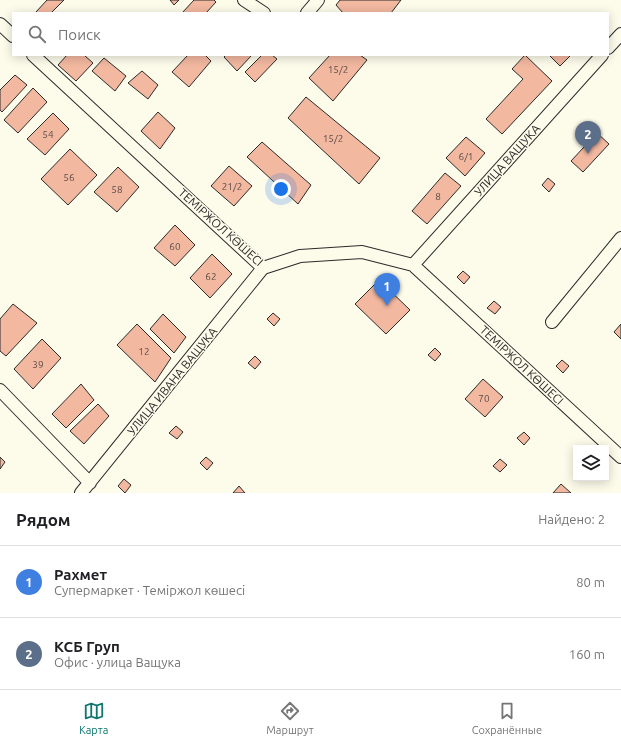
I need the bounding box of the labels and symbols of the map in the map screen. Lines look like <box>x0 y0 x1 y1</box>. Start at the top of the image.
house number: 15/2 <box>328 64 348 75</box>
street label: УЛИЦА ВАЩУКА <box>471 121 543 198</box>
pin: 2 <box>575 121 601 154</box>
house number: 54 <box>42 129 54 140</box>
house number: 15/2 <box>323 133 343 144</box>
house number: 6/1 <box>459 151 473 162</box>
house number: 56 <box>63 172 75 183</box>
your location <box>271 179 291 199</box>
house number: 21/2 <box>222 181 242 192</box>
house number: 58 <box>111 184 123 195</box>
street label: ТЕМІРЖОЛ КӨШЕСІ <box>176 186 266 268</box>
house number: 8 <box>435 191 441 202</box>
house number: 60 <box>169 241 181 252</box>
house number: 62 <box>205 271 217 282</box>
pin: 1 <box>374 273 400 306</box>
street label: ТЕМІРЖОЛ КӨШЕСІ <box>478 323 566 407</box>
street label: УЛИЦА ИВАНА ВАЩУКА <box>125 324 220 437</box>
house number: 12 <box>138 346 150 357</box>
house number: 39 <box>32 359 44 370</box>
house number: 70 <box>478 393 490 404</box>

